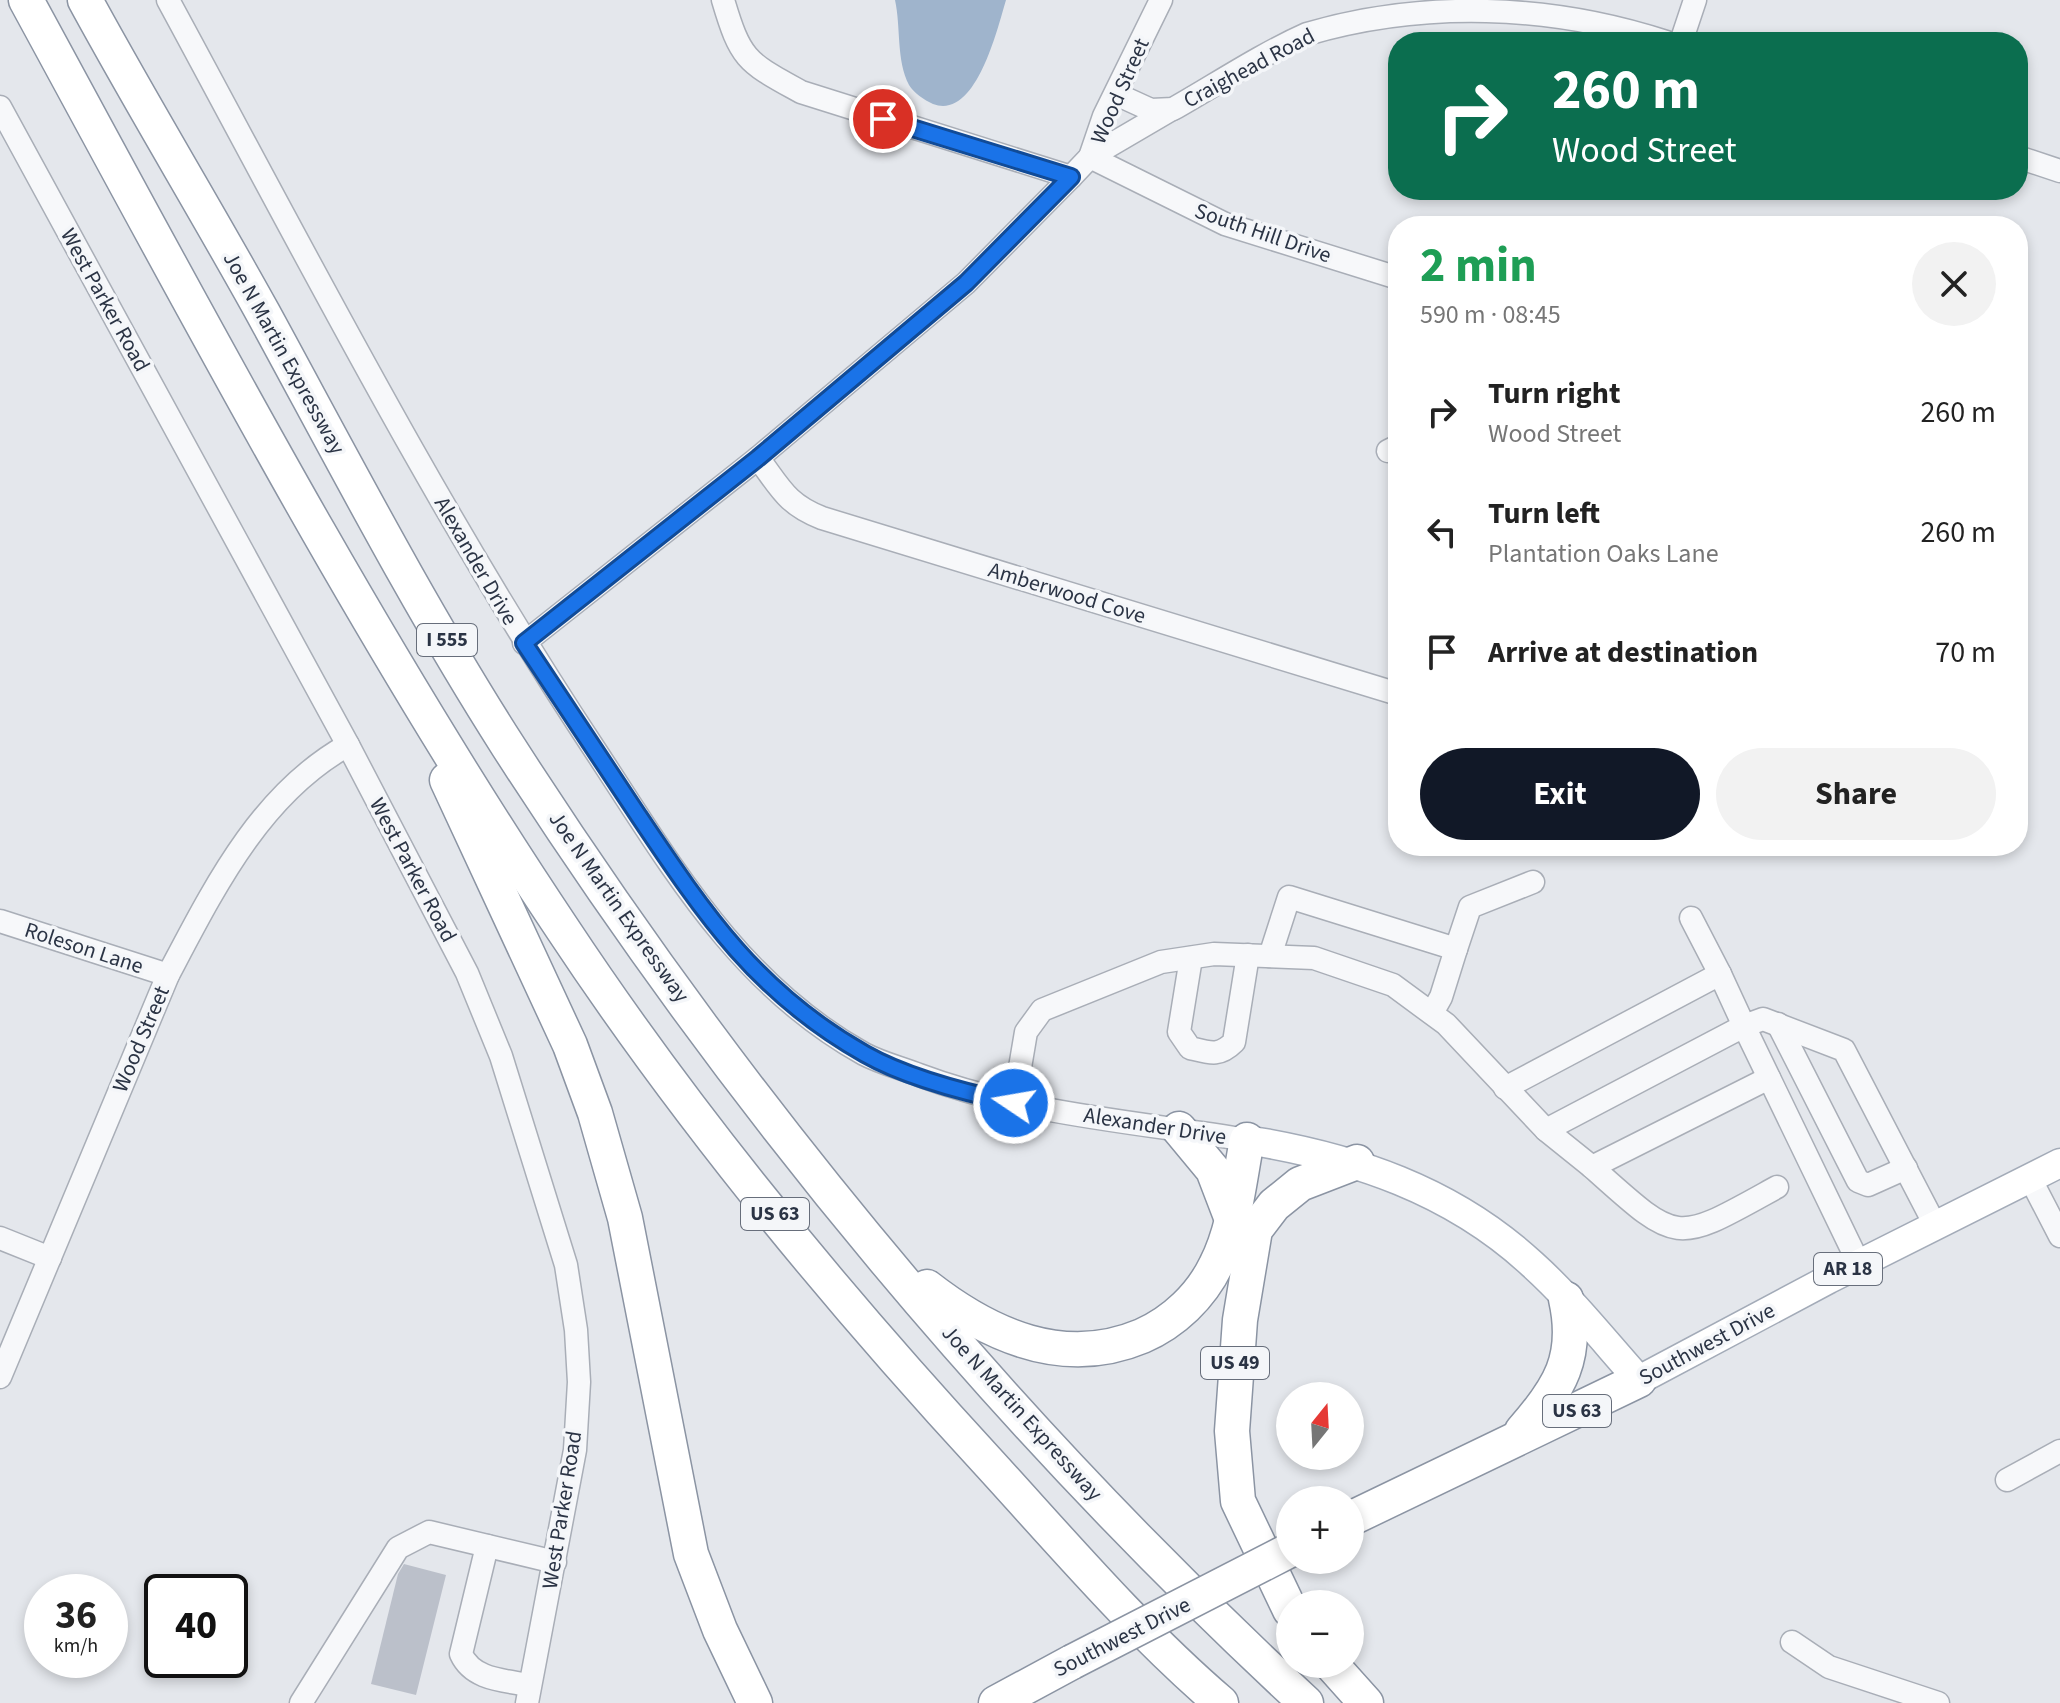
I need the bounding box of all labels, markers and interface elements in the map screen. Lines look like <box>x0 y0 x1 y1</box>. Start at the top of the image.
street label: Craighead Road <box>1178 20 1320 116</box>
street label: Wood Street <box>1082 32 1158 149</box>
text: 260 m <box>1552 51 1700 130</box>
icon: right <box>1420 64 1524 168</box>
pin <box>849 85 917 153</box>
icon: arrive <box>861 97 905 141</box>
text: Wood Street <box>1552 125 1737 176</box>
street label: South Hill Drive <box>1190 195 1336 271</box>
street label: West Parker Road <box>52 222 158 378</box>
text: 2 min <box>1420 232 1537 300</box>
button: close <box>1912 242 1996 326</box>
street label: Joe N Martin Expressway <box>215 246 353 461</box>
text: 590 m · 08:45 <box>1420 296 1561 333</box>
text: Turn right <box>1488 372 1620 415</box>
icon: right <box>1420 390 1464 434</box>
text: 260 m <box>1920 391 1996 434</box>
text: Wood Street <box>1488 415 1621 452</box>
street label: Alexander Drive <box>426 491 526 631</box>
text: Turn left <box>1488 492 1600 535</box>
icon: left <box>1420 510 1464 554</box>
text: 260 m <box>1920 511 1996 554</box>
text: Plantation Oaks Lane <box>1488 535 1719 572</box>
street label: Amberwood Cove <box>984 554 1150 632</box>
road number: I 555 <box>417 624 477 656</box>
icon: arrive <box>1420 630 1464 674</box>
text: Arrive at destination <box>1488 631 1758 674</box>
text: 70 m <box>1935 631 1996 674</box>
button: Exit <box>1420 748 1700 840</box>
button: Share <box>1716 748 1996 840</box>
street label: West Parker Road <box>361 792 465 948</box>
street label: Joe N Martin Expressway <box>541 805 698 1010</box>
street label: Roleson Lane <box>21 914 148 982</box>
street label: Wood Street <box>104 980 178 1097</box>
position arrow <box>972 1061 1056 1145</box>
street label: Alexander Drive <box>1081 1099 1229 1153</box>
road number: US 63 <box>741 1198 809 1230</box>
road number: AR 18 <box>1814 1253 1882 1285</box>
street label: Southwest Drive <box>1633 1295 1781 1393</box>
street label: Joe N Martin Expressway <box>934 1318 1110 1509</box>
road number: US 49 <box>1201 1347 1269 1379</box>
north arrow <box>1276 1382 1364 1470</box>
map controls <box>1276 1382 1364 1678</box>
road number: US 63 <box>1543 1395 1611 1427</box>
street label: West Parker Road <box>534 1429 590 1591</box>
button: + <box>1276 1486 1364 1574</box>
speed limit sign: 40 <box>144 1574 248 1678</box>
text: 36 <box>55 1587 97 1644</box>
street label: Southwest Drive <box>1048 1589 1196 1685</box>
button: − <box>1276 1590 1364 1678</box>
text: km/h <box>54 1632 98 1660</box>

